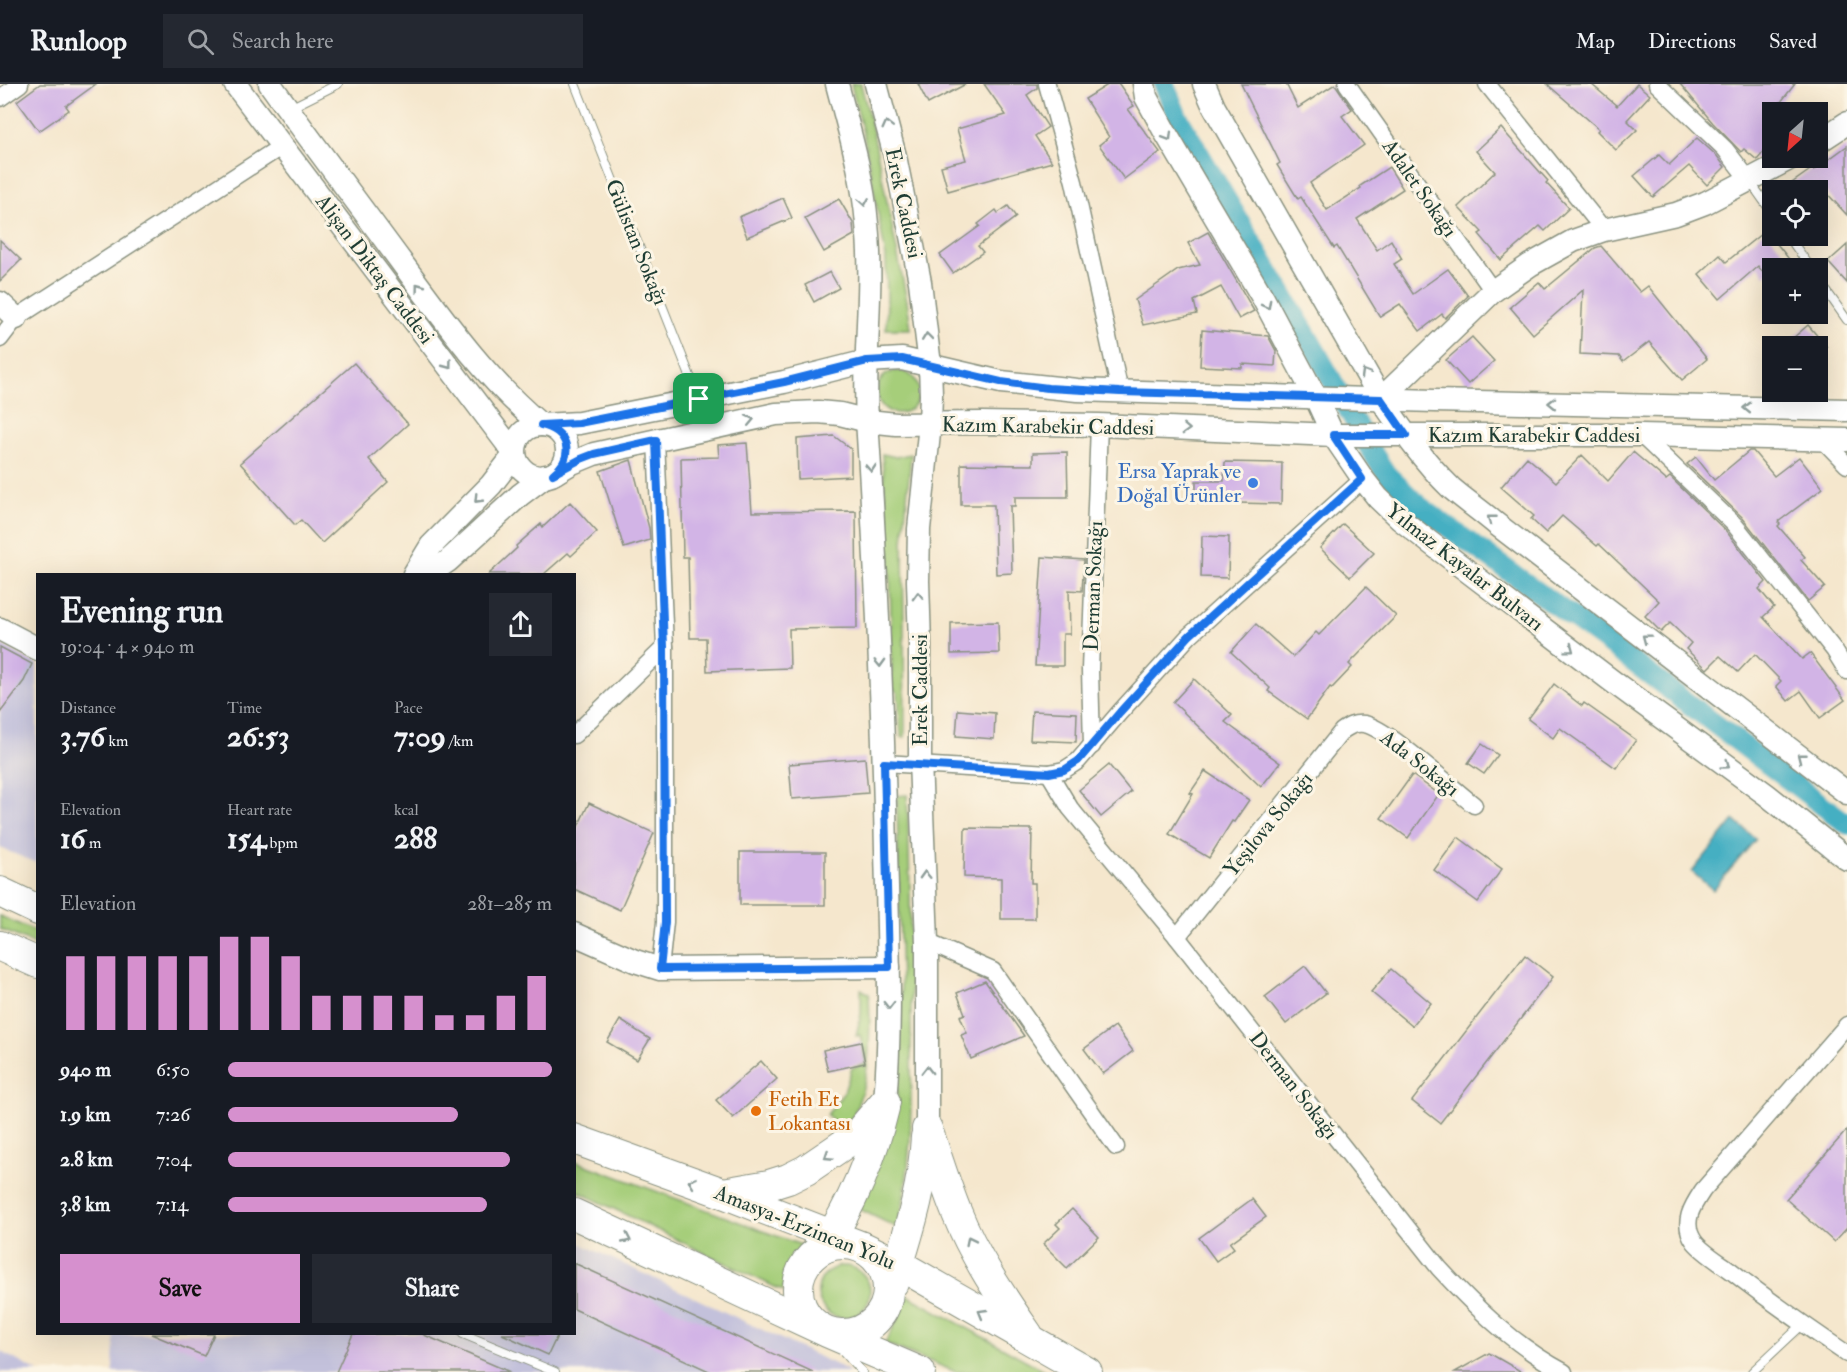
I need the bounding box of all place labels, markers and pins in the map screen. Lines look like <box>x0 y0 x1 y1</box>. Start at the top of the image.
pin <box>673 373 724 424</box>
place label: Ersa Yaprak ve Doğal Ürünler <box>1116 458 1241 509</box>
marker: Ersa Yaprak ve Doğal Ürünler <box>1246 476 1260 490</box>
place label: Fetih Et Lokantası <box>768 1086 851 1137</box>
marker: Fetih Et Lokantası <box>749 1104 763 1118</box>

